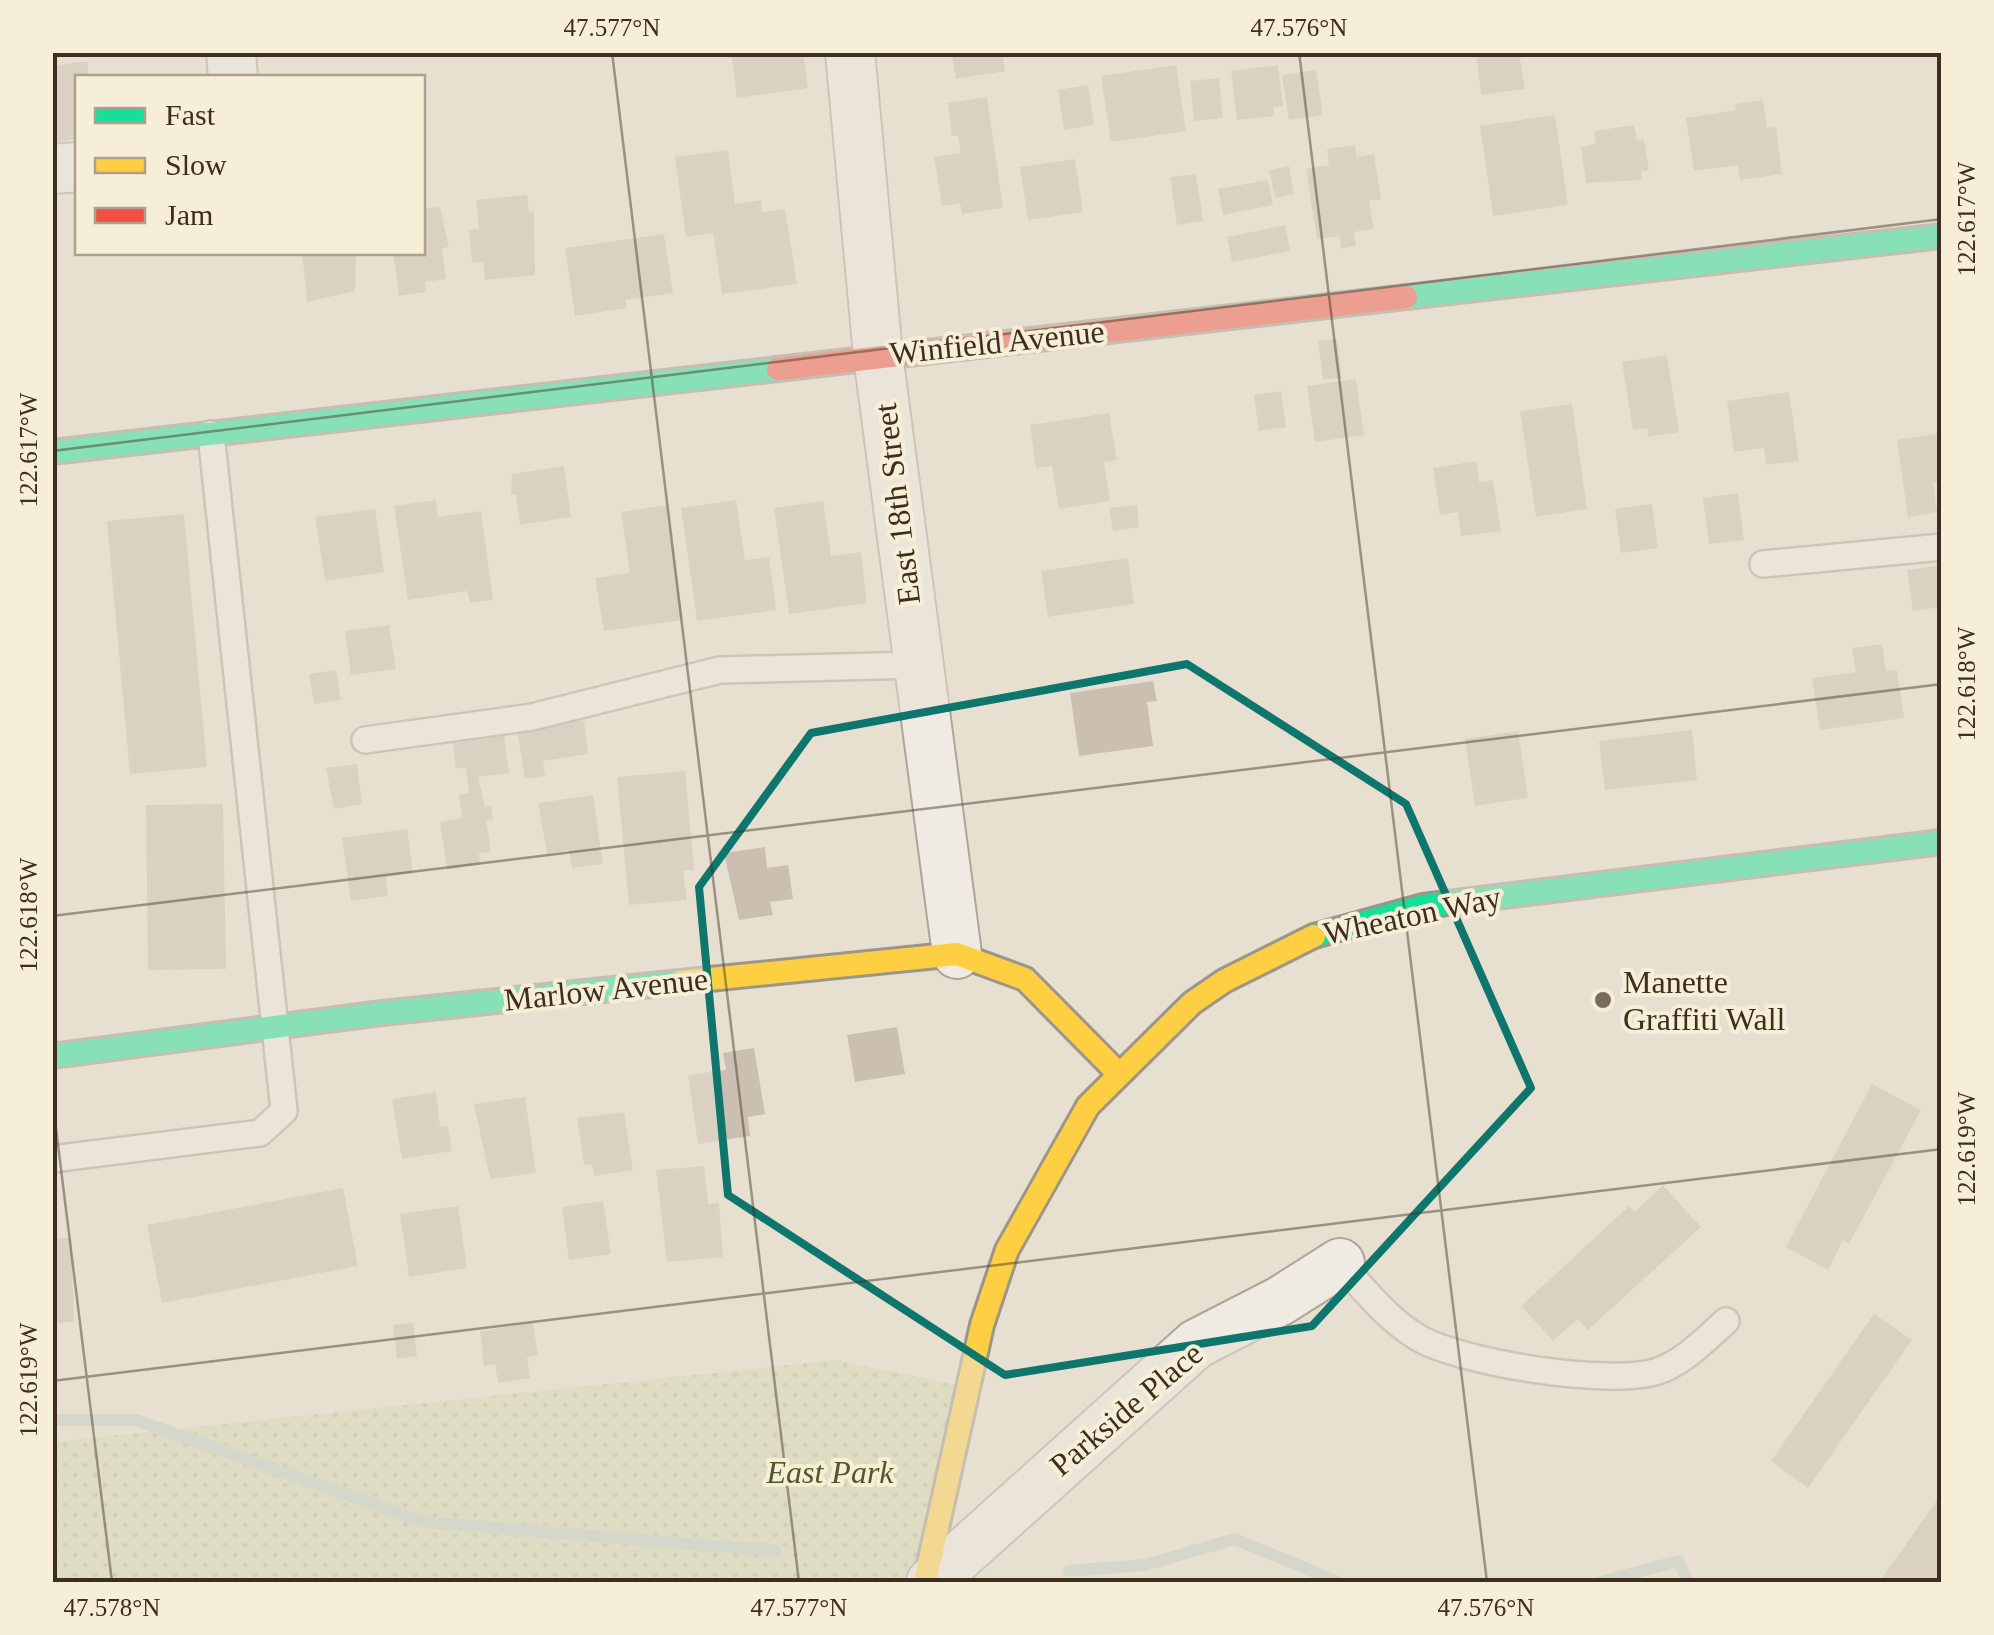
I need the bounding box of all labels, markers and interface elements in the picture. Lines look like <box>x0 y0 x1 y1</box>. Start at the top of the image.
text: 47.577°N <box>564 14 660 41</box>
text: 47.576°N <box>1251 14 1347 41</box>
legend <box>75 75 425 255</box>
text: Fast <box>165 98 216 131</box>
text: Slow <box>165 148 227 181</box>
text: 122.617°W <box>1953 161 1980 276</box>
text: Jam <box>165 198 213 231</box>
street label: Winfield Avenue <box>888 313 1106 371</box>
text: 122.617°W <box>15 392 42 507</box>
street label: East 18th Street <box>867 401 927 607</box>
text: 122.618°W <box>1953 626 1980 741</box>
text: 122.618°W <box>15 857 42 972</box>
street label: Wheaton Way <box>1320 879 1504 951</box>
street label: Marlow Avenue <box>502 960 710 1018</box>
place label: Manette Graffiti Wall <box>1623 964 1786 1037</box>
marker: Manette Graffiti Wall <box>1592 989 1614 1011</box>
text: 122.619°W <box>1953 1091 1980 1206</box>
text: 122.619°W <box>15 1322 42 1437</box>
street label: Parkside Place <box>1043 1335 1209 1483</box>
park label: East Park <box>765 1454 894 1490</box>
text: 47.578°N <box>64 1594 160 1621</box>
text: 47.577°N <box>751 1594 847 1621</box>
text: 47.576°N <box>1438 1594 1534 1621</box>

